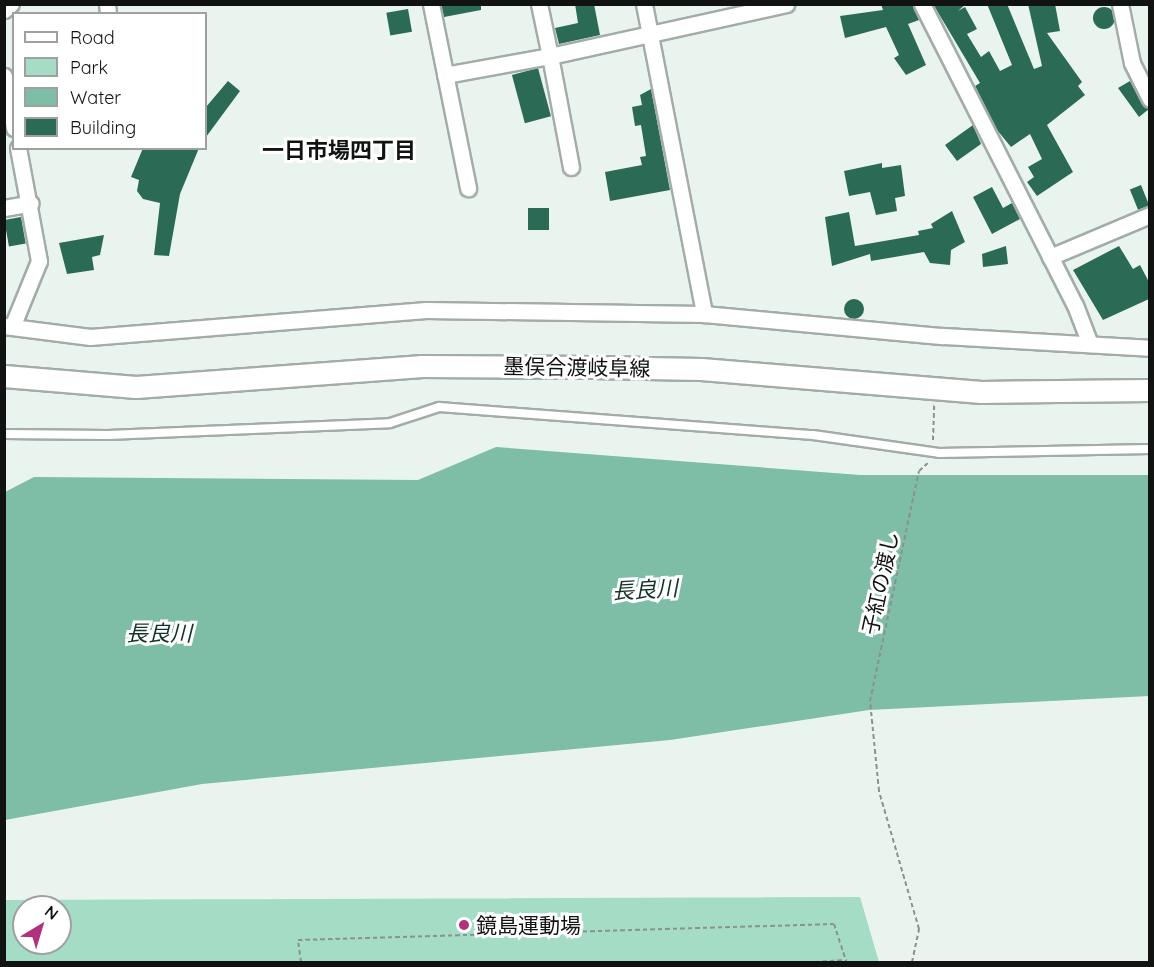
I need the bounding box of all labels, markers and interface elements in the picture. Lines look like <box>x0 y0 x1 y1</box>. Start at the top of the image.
legend <box>12 12 207 150</box>
text: Road <box>70 26 115 49</box>
text: Park <box>70 56 108 79</box>
text: Water <box>70 86 121 109</box>
text: Building <box>70 116 136 139</box>
district label: 一日市場四丁目 <box>262 138 416 164</box>
street label: 墨俣合渡岐阜線 <box>503 353 651 381</box>
street label: 子紅の渡し <box>857 529 903 637</box>
water label: 長良川 <box>611 575 679 605</box>
water label: 長良川 <box>126 621 192 647</box>
north arrow <box>12 895 72 955</box>
text: N <box>41 901 63 924</box>
place label: 鏡島運動場 <box>476 912 581 938</box>
marker: 鏡島運動場 <box>457 918 471 932</box>

